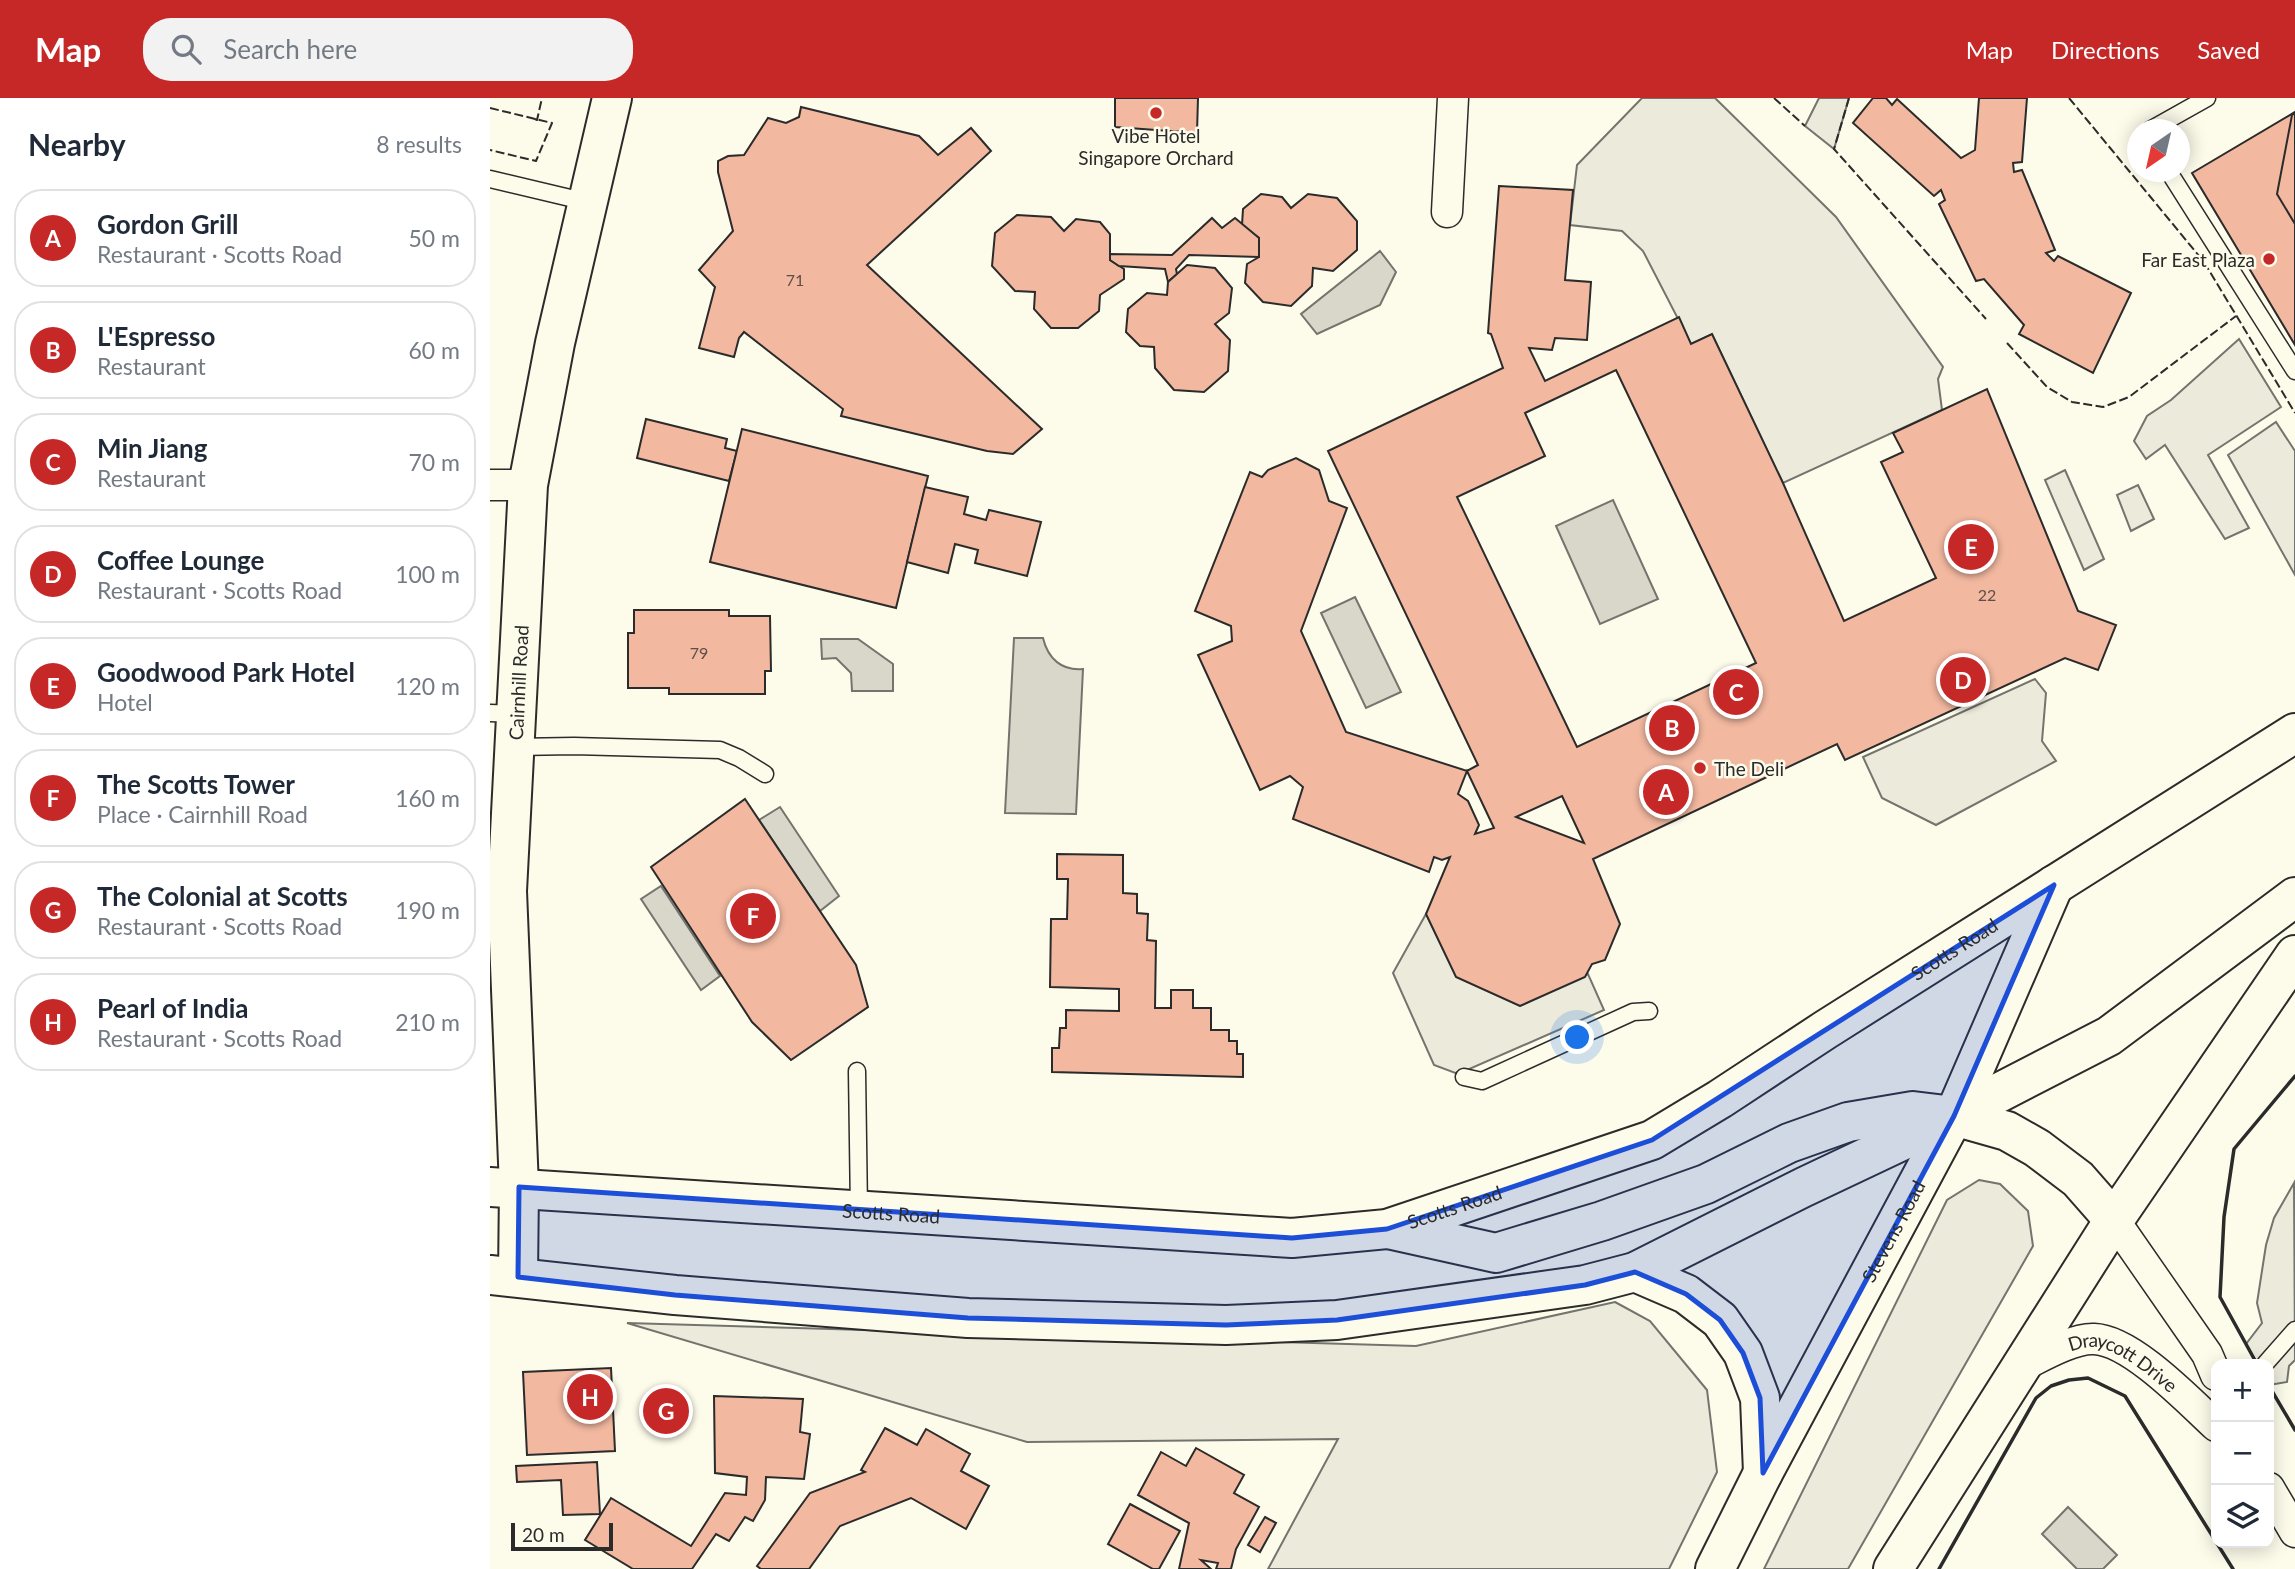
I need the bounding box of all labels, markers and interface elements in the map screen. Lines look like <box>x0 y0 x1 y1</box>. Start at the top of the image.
search box <box>143 18 633 81</box>
text: Map <box>35 29 101 69</box>
icon: search <box>167 30 205 68</box>
text: Search here <box>223 33 357 65</box>
text: Map <box>1966 35 2013 64</box>
text: Directions <box>2051 35 2159 64</box>
text: Saved <box>2197 35 2260 64</box>
marker: Vibe Hotel Singapore Orchard <box>1148 105 1164 121</box>
north arrow <box>2127 119 2190 182</box>
place label: Vibe Hotel Singapore Orchard <box>1078 124 1234 169</box>
text: Nearby <box>28 126 126 162</box>
text: 8 results <box>376 130 462 158</box>
text: Gordon Grill <box>97 208 239 240</box>
text: A <box>45 224 61 252</box>
text: 50 m <box>409 224 460 252</box>
text: Restaurant · Scotts Road <box>97 240 342 268</box>
place label: Far East Plaza <box>2141 248 2255 271</box>
marker: Far East Plaza <box>2261 251 2277 267</box>
house number: 71 <box>786 270 804 289</box>
text: L'Espresso <box>97 320 215 352</box>
text: B <box>45 336 61 364</box>
text: 60 m <box>409 336 460 364</box>
text: Restaurant <box>97 352 206 380</box>
text: Min Jiang <box>97 432 207 464</box>
text: C <box>45 448 61 476</box>
text: 70 m <box>409 448 460 476</box>
text: Restaurant <box>97 464 206 492</box>
pin: E <box>1948 521 1994 573</box>
text: Coffee Lounge <box>97 544 265 576</box>
text: D <box>44 560 62 588</box>
text: 100 m <box>395 560 460 588</box>
text: Restaurant · Scotts Road <box>97 576 342 604</box>
house number: 22 <box>1978 585 1996 604</box>
street label: Cairnhill Road <box>503 624 532 741</box>
house number: 79 <box>690 643 708 662</box>
pin: D <box>1940 654 1986 706</box>
text: Goodwood Park Hotel <box>97 656 355 688</box>
pin: C <box>1713 666 1759 718</box>
text: E <box>46 672 60 700</box>
text: 120 m <box>395 672 460 700</box>
text: Hotel <box>97 688 153 716</box>
pin: B <box>1649 702 1695 754</box>
place label: The Deli <box>1714 757 1784 780</box>
marker: The Deli <box>1692 760 1708 776</box>
pin: A <box>1643 766 1689 818</box>
text: The Scotts Tower <box>97 768 295 800</box>
text: F <box>46 784 60 812</box>
text: 160 m <box>395 784 460 812</box>
text: Place · Cairnhill Road <box>97 800 308 828</box>
text: The Colonial at Scotts <box>97 880 348 912</box>
pin: F <box>730 890 776 942</box>
text: G <box>45 896 61 924</box>
text: 190 m <box>395 896 460 924</box>
text: Restaurant · Scotts Road <box>97 912 342 940</box>
street label: Scotts Road <box>1906 913 2001 985</box>
text: Pearl of India <box>97 992 249 1024</box>
text: H <box>44 1008 62 1036</box>
text: 210 m <box>395 1008 460 1036</box>
your location <box>1560 1020 1594 1054</box>
text: Restaurant · Scotts Road <box>97 1024 342 1052</box>
street label: Stevens Road <box>1856 1176 1929 1286</box>
street label: Scotts Road <box>1404 1180 1504 1233</box>
street label: Scotts Road <box>842 1198 941 1227</box>
street label: Draycott Drive <box>2065 1327 2183 1396</box>
map controls <box>2211 1359 2274 1548</box>
button: + <box>2211 1359 2274 1422</box>
pin: H <box>567 1371 613 1423</box>
pin: G <box>643 1385 689 1437</box>
button: − <box>2211 1422 2274 1485</box>
button: layers <box>2211 1485 2274 1548</box>
scale bar <box>511 1520 612 1552</box>
text: 20 m <box>522 1523 565 1546</box>

